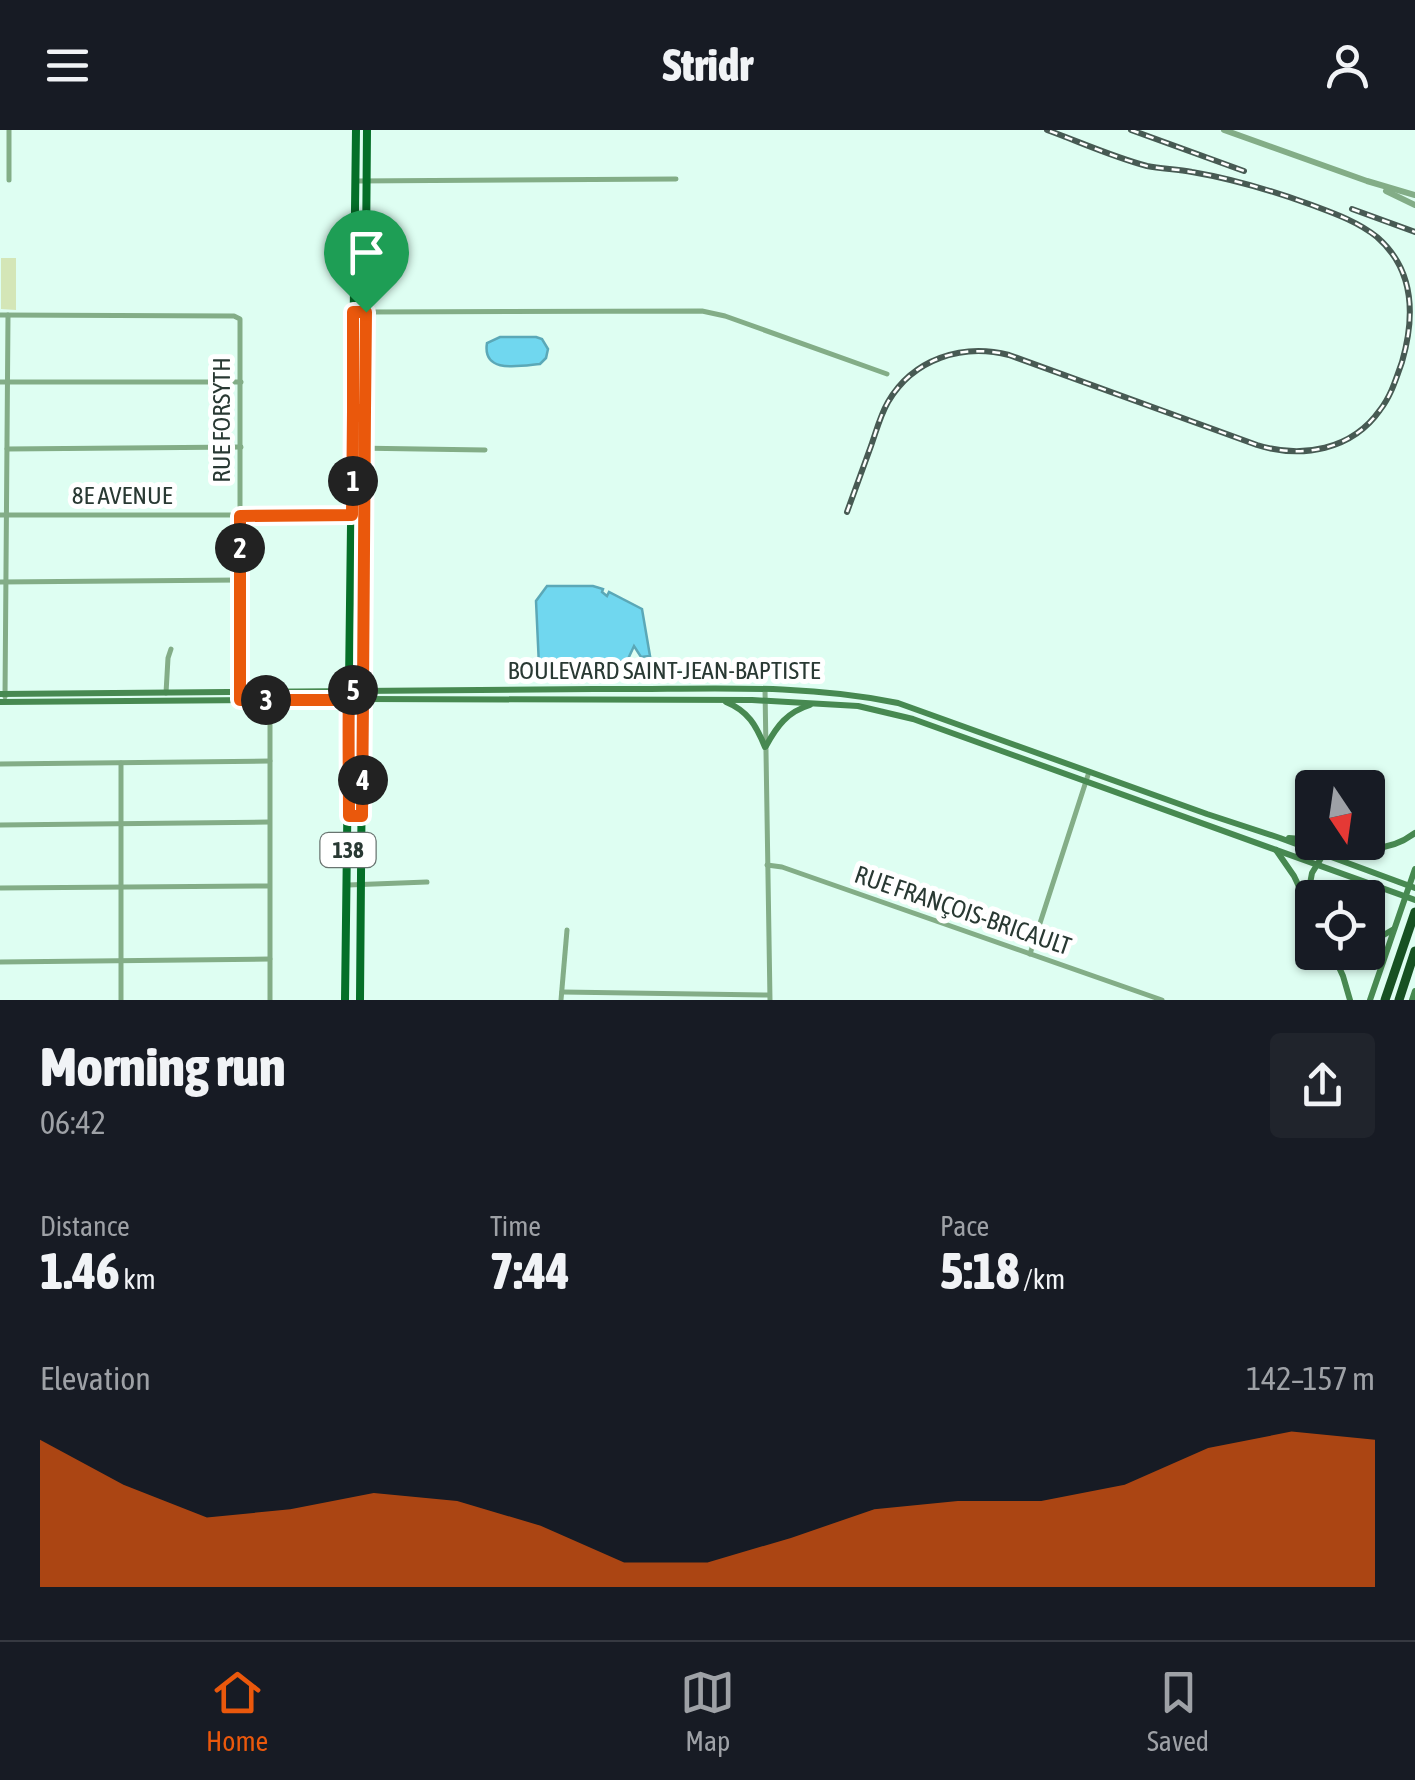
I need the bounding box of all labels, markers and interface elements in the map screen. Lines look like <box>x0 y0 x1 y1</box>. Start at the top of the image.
icon: menu <box>40 38 95 93</box>
icon: person <box>1320 38 1375 93</box>
text: Stridr <box>662 39 753 91</box>
pin <box>324 210 409 313</box>
icon: arrive <box>339 225 394 280</box>
street label: RUE FORSYTH <box>207 357 235 483</box>
pin: 1 <box>328 456 378 506</box>
text: 1 <box>346 465 360 497</box>
street label: 8E AVENUE <box>72 481 173 509</box>
pin: 2 <box>215 523 265 573</box>
text: 2 <box>233 532 247 564</box>
street label: BOULEVARD SAINT-JEAN-BAPTISTE <box>507 656 821 684</box>
pin: 5 <box>328 665 378 715</box>
text: 5 <box>346 674 360 706</box>
pin: 3 <box>241 675 291 725</box>
text: 3 <box>259 684 273 716</box>
pin: 4 <box>338 755 388 805</box>
text: 4 <box>356 764 370 796</box>
north arrow <box>1295 770 1385 860</box>
map controls <box>1295 770 1385 970</box>
road number: 138 <box>320 833 376 867</box>
street label: RUE FRANÇOIS-BRICAULT <box>851 860 1075 960</box>
button: locate <box>1295 880 1385 970</box>
button: share <box>1270 1033 1375 1138</box>
text: Morning run <box>40 1035 286 1098</box>
text: 06:42 <box>40 1104 106 1141</box>
text: Distance <box>40 1210 130 1242</box>
text: Time <box>490 1210 541 1242</box>
text: Pace <box>940 1210 989 1242</box>
text: 1.46 <box>40 1242 119 1300</box>
text: 7:44 <box>490 1242 569 1300</box>
text: 5:18 <box>940 1242 1019 1300</box>
text: km <box>119 1263 156 1295</box>
text: /km <box>1019 1263 1065 1295</box>
text: Elevation <box>40 1360 151 1397</box>
text: 142–157 m <box>1246 1360 1375 1397</box>
tab: Home <box>206 1665 268 1757</box>
tab: Map <box>680 1665 735 1757</box>
tab: Saved <box>1147 1665 1209 1757</box>

